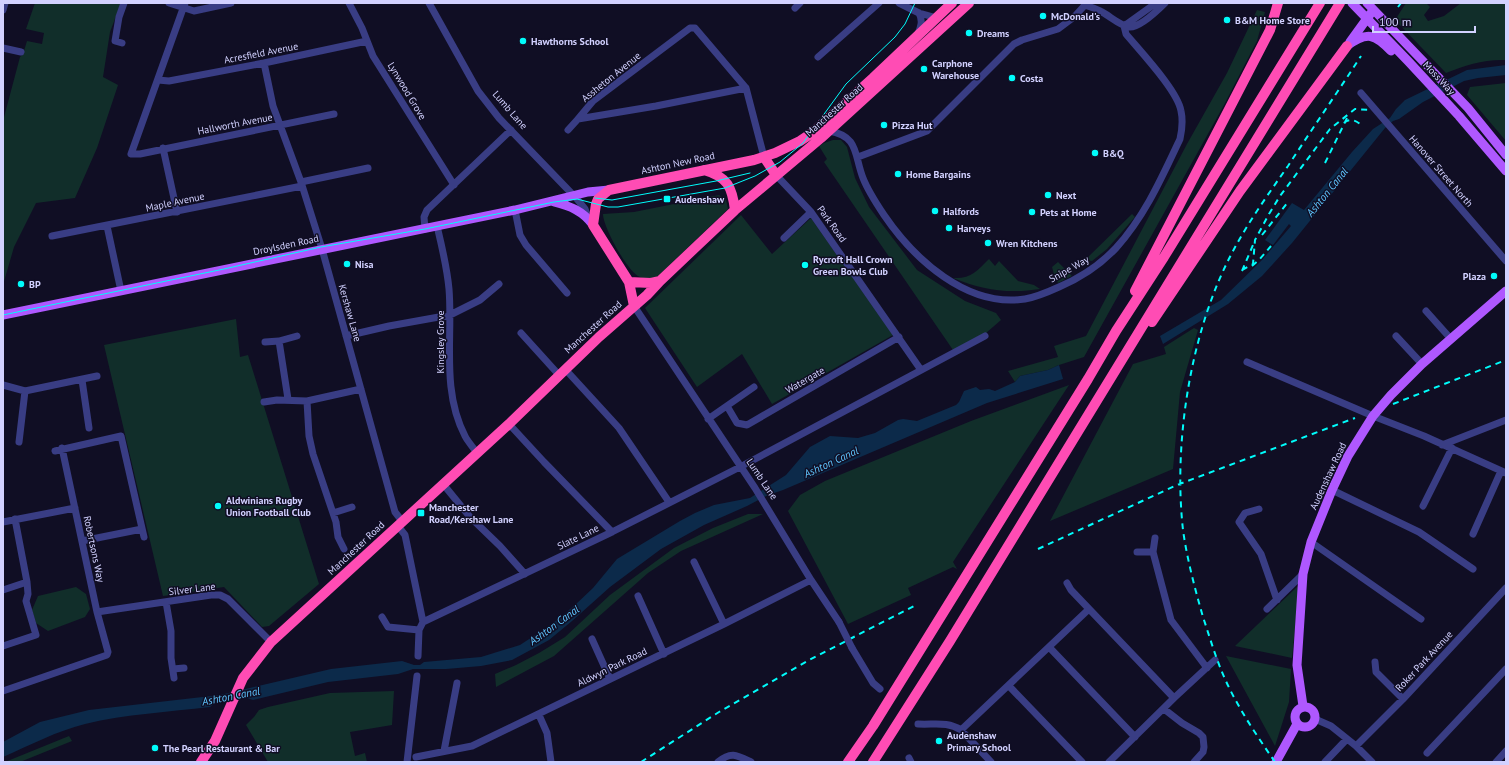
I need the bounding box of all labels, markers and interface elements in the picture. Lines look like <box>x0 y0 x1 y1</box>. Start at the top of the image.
scale bar <box>1373 8 1475 34</box>
place label: McDonald's <box>1051 10 1100 23</box>
marker: McDonald's <box>1038 11 1048 21</box>
place label: B&M Home Store <box>1235 14 1310 27</box>
text: 100 m <box>1379 14 1412 29</box>
marker: B&M Home Store <box>1222 15 1232 25</box>
place label: Dreams <box>977 27 1009 40</box>
marker: Dreams <box>964 28 974 38</box>
place label: Hawthorns School <box>531 35 608 48</box>
marker: Hawthorns School <box>518 36 528 46</box>
street label: Acresfield Avenue <box>223 39 299 67</box>
street label: Assheton Avenue <box>579 49 643 105</box>
place label: Carphone Warehouse <box>932 57 979 82</box>
street label: Moss Way <box>1420 58 1458 98</box>
street label: Lynwood Grove <box>385 60 429 122</box>
marker: Carphone Warehouse <box>919 64 929 74</box>
place label: Costa <box>1020 72 1043 85</box>
marker: Costa <box>1007 73 1017 83</box>
street label: Manchester Road <box>802 81 866 139</box>
street label: Lumb Lane <box>490 88 530 132</box>
street label: Hallworth Avenue <box>196 110 274 138</box>
place label: Pizza Hut <box>892 119 933 132</box>
marker: Pizza Hut <box>879 120 889 130</box>
street label: Hanover Street North <box>1406 132 1476 210</box>
place label: B&Q <box>1103 147 1125 160</box>
marker: B&Q <box>1090 148 1100 158</box>
street label: Ashton New Road <box>640 149 716 177</box>
water label: Ashton Canal <box>1302 165 1351 220</box>
place label: Home Bargains <box>906 168 971 181</box>
marker: Home Bargains <box>893 169 903 179</box>
street label: Maple Avenue <box>144 189 206 215</box>
place label: Next <box>1056 189 1077 202</box>
marker: Next <box>1043 190 1053 200</box>
place label: Audenshaw <box>675 193 725 206</box>
marker: Audenshaw <box>662 194 672 204</box>
street label: Park Road <box>814 203 850 245</box>
place label: Halfords <box>943 205 979 218</box>
marker: Halfords <box>930 206 940 216</box>
place label: Pets at Home <box>1040 206 1097 219</box>
marker: Pets at Home <box>1027 207 1037 217</box>
place label: Harveys <box>957 222 991 235</box>
marker: Harveys <box>944 223 954 233</box>
street label: Droylsden Road <box>252 232 320 258</box>
place label: Wren Kitchens <box>996 237 1058 250</box>
marker: Wren Kitchens <box>983 238 993 248</box>
place label: Rycroft Hall Crown Green Bowls Club <box>813 253 892 278</box>
street label: Snipe Way <box>1047 253 1092 285</box>
place label: Nisa <box>355 258 373 271</box>
marker: Nisa <box>342 259 352 269</box>
marker: Rycroft Hall Crown Green Bowls Club <box>800 260 810 270</box>
place label: Plaza <box>1463 270 1486 283</box>
marker: Plaza <box>1489 271 1499 281</box>
place label: BP <box>29 278 41 291</box>
marker: BP <box>16 279 26 289</box>
street label: Kershaw Lane <box>336 283 364 343</box>
street label: Manchester Road <box>561 298 625 356</box>
street label: Kingsley Grove <box>434 310 447 374</box>
street label: Watergate <box>783 364 827 396</box>
street label: Audenshaw Road <box>1307 440 1349 512</box>
water label: Ashton Canal <box>800 443 861 481</box>
street label: Lumb Lane <box>743 456 781 502</box>
place label: Aldwinians Rugby Union Football Club <box>226 494 312 519</box>
marker: Aldwinians Rugby Union Football Club <box>213 501 223 511</box>
place label: Manchester Road/Kershaw Lane <box>429 501 513 526</box>
marker: Manchester Road/Kershaw Lane <box>416 508 426 518</box>
street label: Robertsons Way <box>81 515 107 584</box>
street label: Manchester Road <box>325 518 387 578</box>
street label: Slate Lane <box>555 521 601 553</box>
street label: Silver Lane <box>168 580 216 598</box>
water label: Ashton Canal <box>525 602 582 649</box>
street label: Roker Park Avenue <box>1393 628 1455 694</box>
street label: Aldwyn Park Road <box>575 644 649 690</box>
water label: Ashton Canal <box>200 684 261 709</box>
place label: Audenshaw Primary School <box>947 729 1011 754</box>
marker: Audenshaw Primary School <box>934 736 944 746</box>
place label: The Pearl Restaurant & Bar <box>163 742 280 755</box>
marker: The Pearl Restaurant & Bar <box>150 743 160 753</box>

